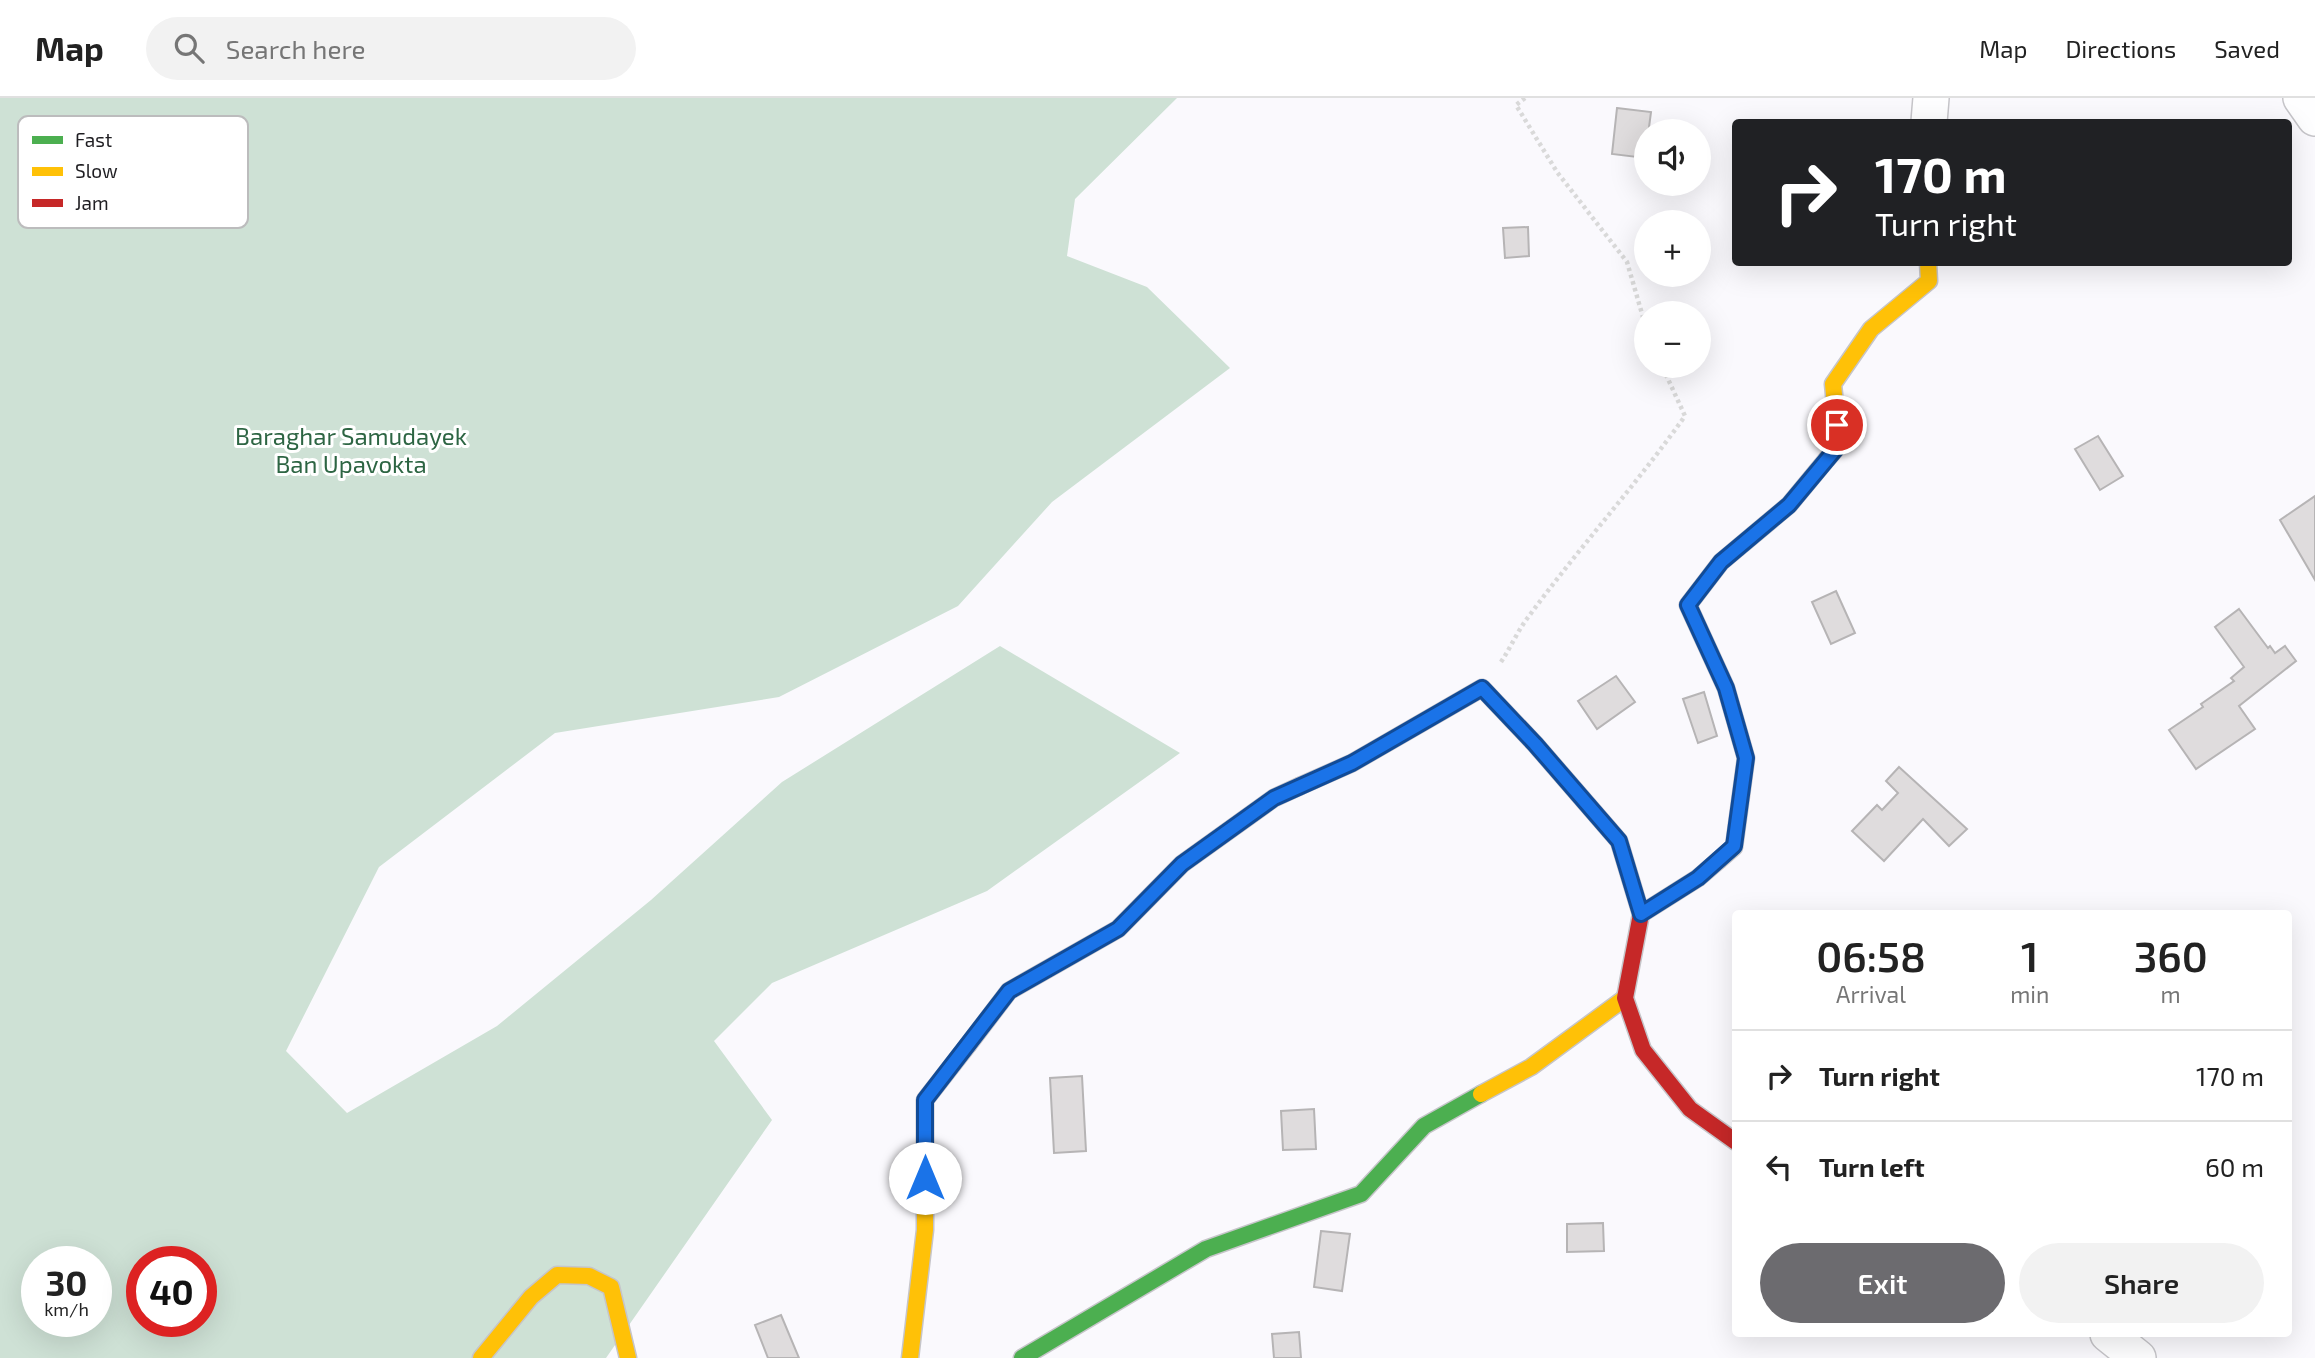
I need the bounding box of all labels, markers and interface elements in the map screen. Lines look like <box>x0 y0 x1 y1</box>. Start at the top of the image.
search box <box>146 17 636 80</box>
text: Map <box>35 28 104 68</box>
icon: search <box>170 29 208 67</box>
text: Search here <box>226 33 365 64</box>
text: Map <box>1979 34 2027 63</box>
text: Directions <box>2065 34 2176 63</box>
text: Saved <box>2214 34 2280 63</box>
legend <box>18 116 248 228</box>
map controls <box>1634 119 1711 378</box>
button: sound <box>1634 119 1711 196</box>
text: Fast <box>75 128 112 151</box>
text: 170 m <box>1875 144 2007 203</box>
icon: right <box>1760 147 1851 238</box>
text: Slow <box>75 159 118 182</box>
text: Jam <box>75 191 109 214</box>
text: Turn right <box>1875 204 2017 242</box>
button: + <box>1634 210 1711 287</box>
button: − <box>1634 301 1711 378</box>
pin <box>1807 395 1867 455</box>
icon: arrive <box>1818 406 1856 444</box>
park label: Baraghar Samudayek Ban Upavokta <box>235 421 467 478</box>
text: 06:58 <box>1816 930 1926 980</box>
text: 1 <box>2021 930 2039 980</box>
text: 360 <box>2134 930 2208 980</box>
text: Arrival <box>1836 980 1906 1008</box>
text: min <box>2010 980 2049 1008</box>
text: m <box>2161 980 2181 1008</box>
icon: right <box>1760 1057 1798 1095</box>
text: Turn right <box>1819 1060 1940 1091</box>
text: 170 m <box>2196 1060 2264 1091</box>
position arrow <box>888 1141 962 1215</box>
icon: left <box>1760 1148 1798 1186</box>
text: Turn left <box>1819 1151 1925 1182</box>
text: 60 m <box>2205 1151 2264 1182</box>
button: Exit <box>1760 1243 2005 1323</box>
button: Share <box>2019 1243 2264 1323</box>
speed limit sign: 40 <box>126 1246 217 1337</box>
text: 30 <box>46 1261 87 1303</box>
text: km/h <box>44 1298 89 1320</box>

